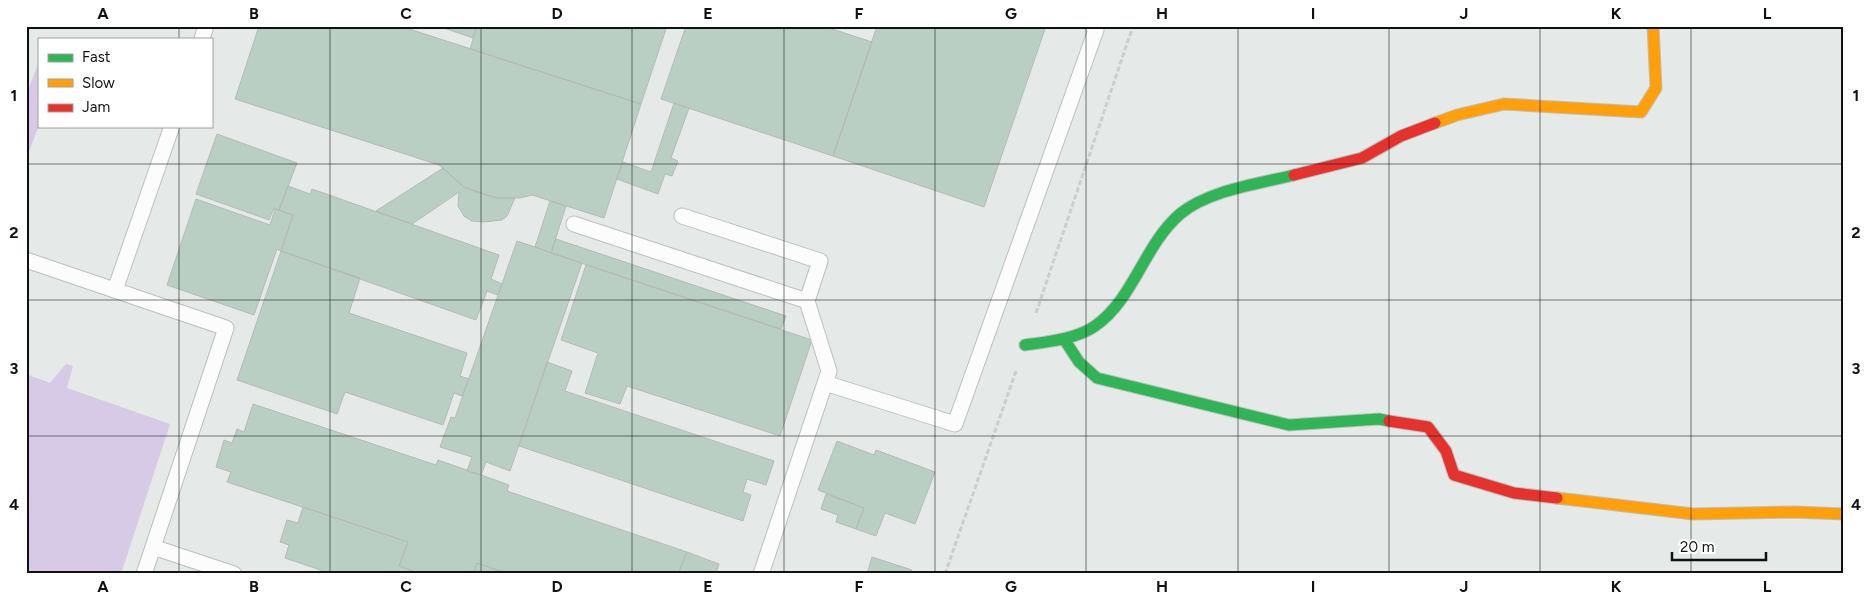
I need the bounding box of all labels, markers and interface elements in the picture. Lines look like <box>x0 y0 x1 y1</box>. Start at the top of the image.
text: A <box>97 4 109 23</box>
text: B <box>249 4 259 23</box>
text: C <box>400 4 412 23</box>
text: D <box>551 4 563 23</box>
text: E <box>703 4 713 23</box>
text: F <box>855 4 864 23</box>
text: G <box>1005 4 1017 23</box>
text: H <box>1156 4 1168 23</box>
text: I <box>1311 4 1315 23</box>
text: J <box>1460 4 1468 23</box>
text: K <box>1611 4 1622 23</box>
text: L <box>1763 4 1772 23</box>
legend <box>38 38 212 128</box>
text: Fast <box>82 48 111 66</box>
text: Slow <box>82 74 115 92</box>
text: 1 <box>11 86 17 105</box>
text: 1 <box>1853 86 1859 105</box>
text: Jam <box>82 98 110 116</box>
text: 2 <box>9 223 19 242</box>
text: 2 <box>1851 223 1861 242</box>
text: 3 <box>10 359 19 378</box>
text: 3 <box>1852 359 1861 378</box>
text: 4 <box>9 495 19 514</box>
text: 4 <box>1851 495 1861 514</box>
scale bar <box>1672 530 1766 562</box>
text: 20 m <box>1680 538 1714 556</box>
text: A <box>97 577 109 596</box>
text: B <box>249 577 259 596</box>
text: C <box>400 577 412 596</box>
text: D <box>551 577 563 596</box>
text: E <box>703 577 713 596</box>
text: F <box>855 577 864 596</box>
text: G <box>1005 577 1017 596</box>
text: H <box>1156 577 1168 596</box>
text: I <box>1311 577 1315 596</box>
text: J <box>1460 577 1468 596</box>
text: K <box>1611 577 1622 596</box>
text: L <box>1763 577 1772 596</box>

